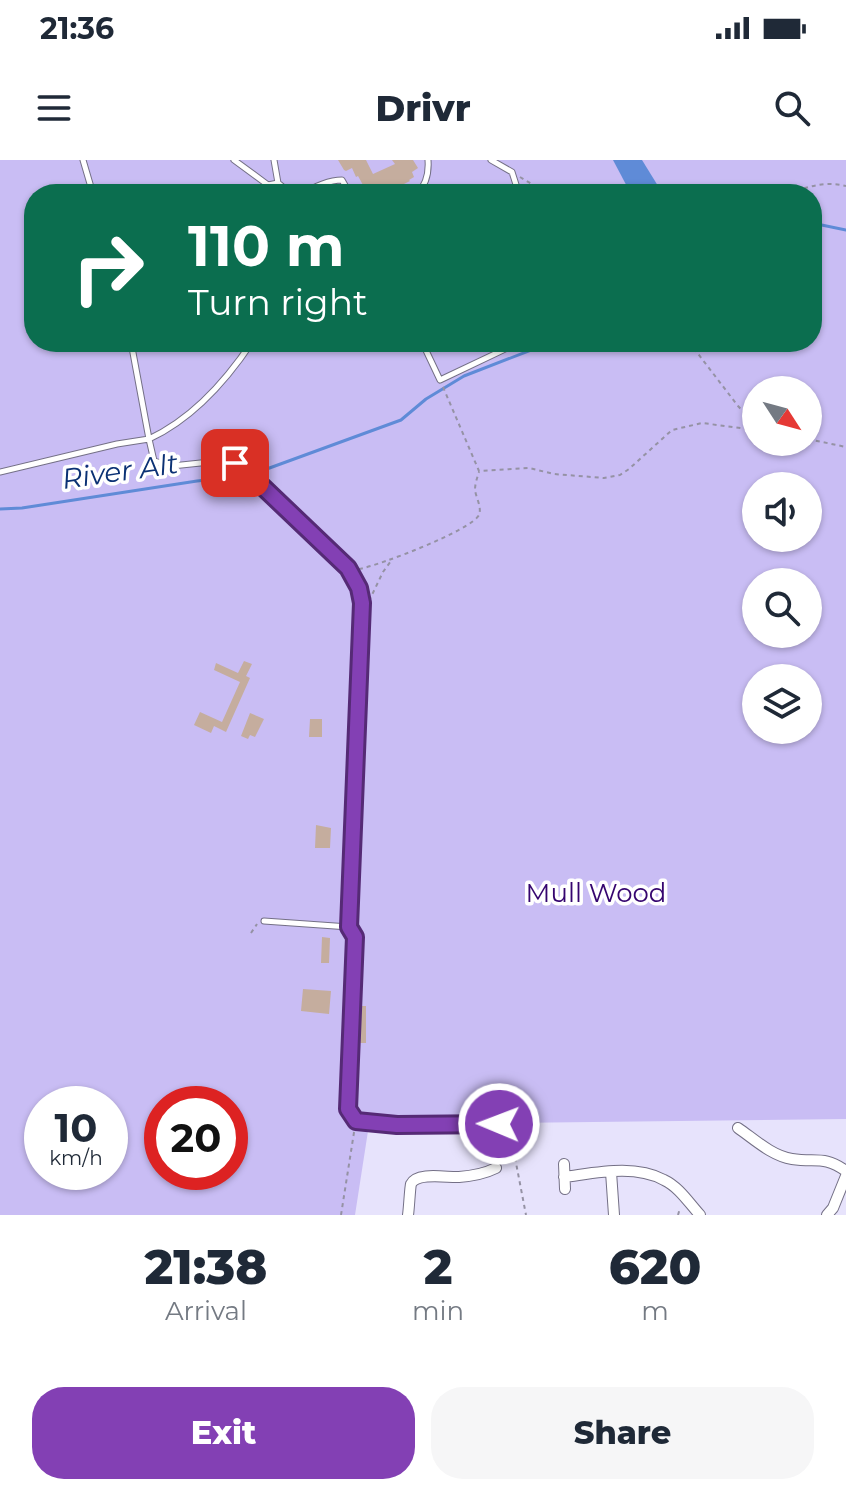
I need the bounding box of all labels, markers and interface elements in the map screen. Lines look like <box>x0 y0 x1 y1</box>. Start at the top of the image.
text: 21:36 <box>40 10 114 47</box>
icon: menu <box>32 86 76 130</box>
text: Drivr <box>375 86 471 130</box>
icon: search <box>770 86 814 130</box>
text: 110 m <box>188 212 345 280</box>
icon: right <box>56 216 160 320</box>
text: Turn right <box>188 280 368 324</box>
north arrow <box>742 376 822 456</box>
map controls <box>742 376 822 744</box>
pin <box>201 429 269 497</box>
icon: arrive <box>213 441 257 485</box>
water label: River Alt <box>60 446 181 496</box>
button: sound <box>742 472 822 552</box>
button: search <box>742 568 822 648</box>
button: layers <box>742 664 822 744</box>
park label: Mull Wood <box>526 877 666 909</box>
position arrow <box>457 1082 541 1166</box>
speed limit sign: 20 <box>144 1086 248 1190</box>
text: 10 <box>55 1103 97 1152</box>
text: km/h <box>49 1146 103 1170</box>
text: 21:38 <box>145 1238 267 1296</box>
text: 2 <box>424 1238 452 1296</box>
text: 620 <box>609 1238 701 1296</box>
text: Arrival <box>165 1295 247 1327</box>
text: min <box>412 1295 464 1327</box>
text: m <box>641 1295 669 1327</box>
button: Exit <box>32 1387 415 1479</box>
button: Share <box>431 1387 814 1479</box>

